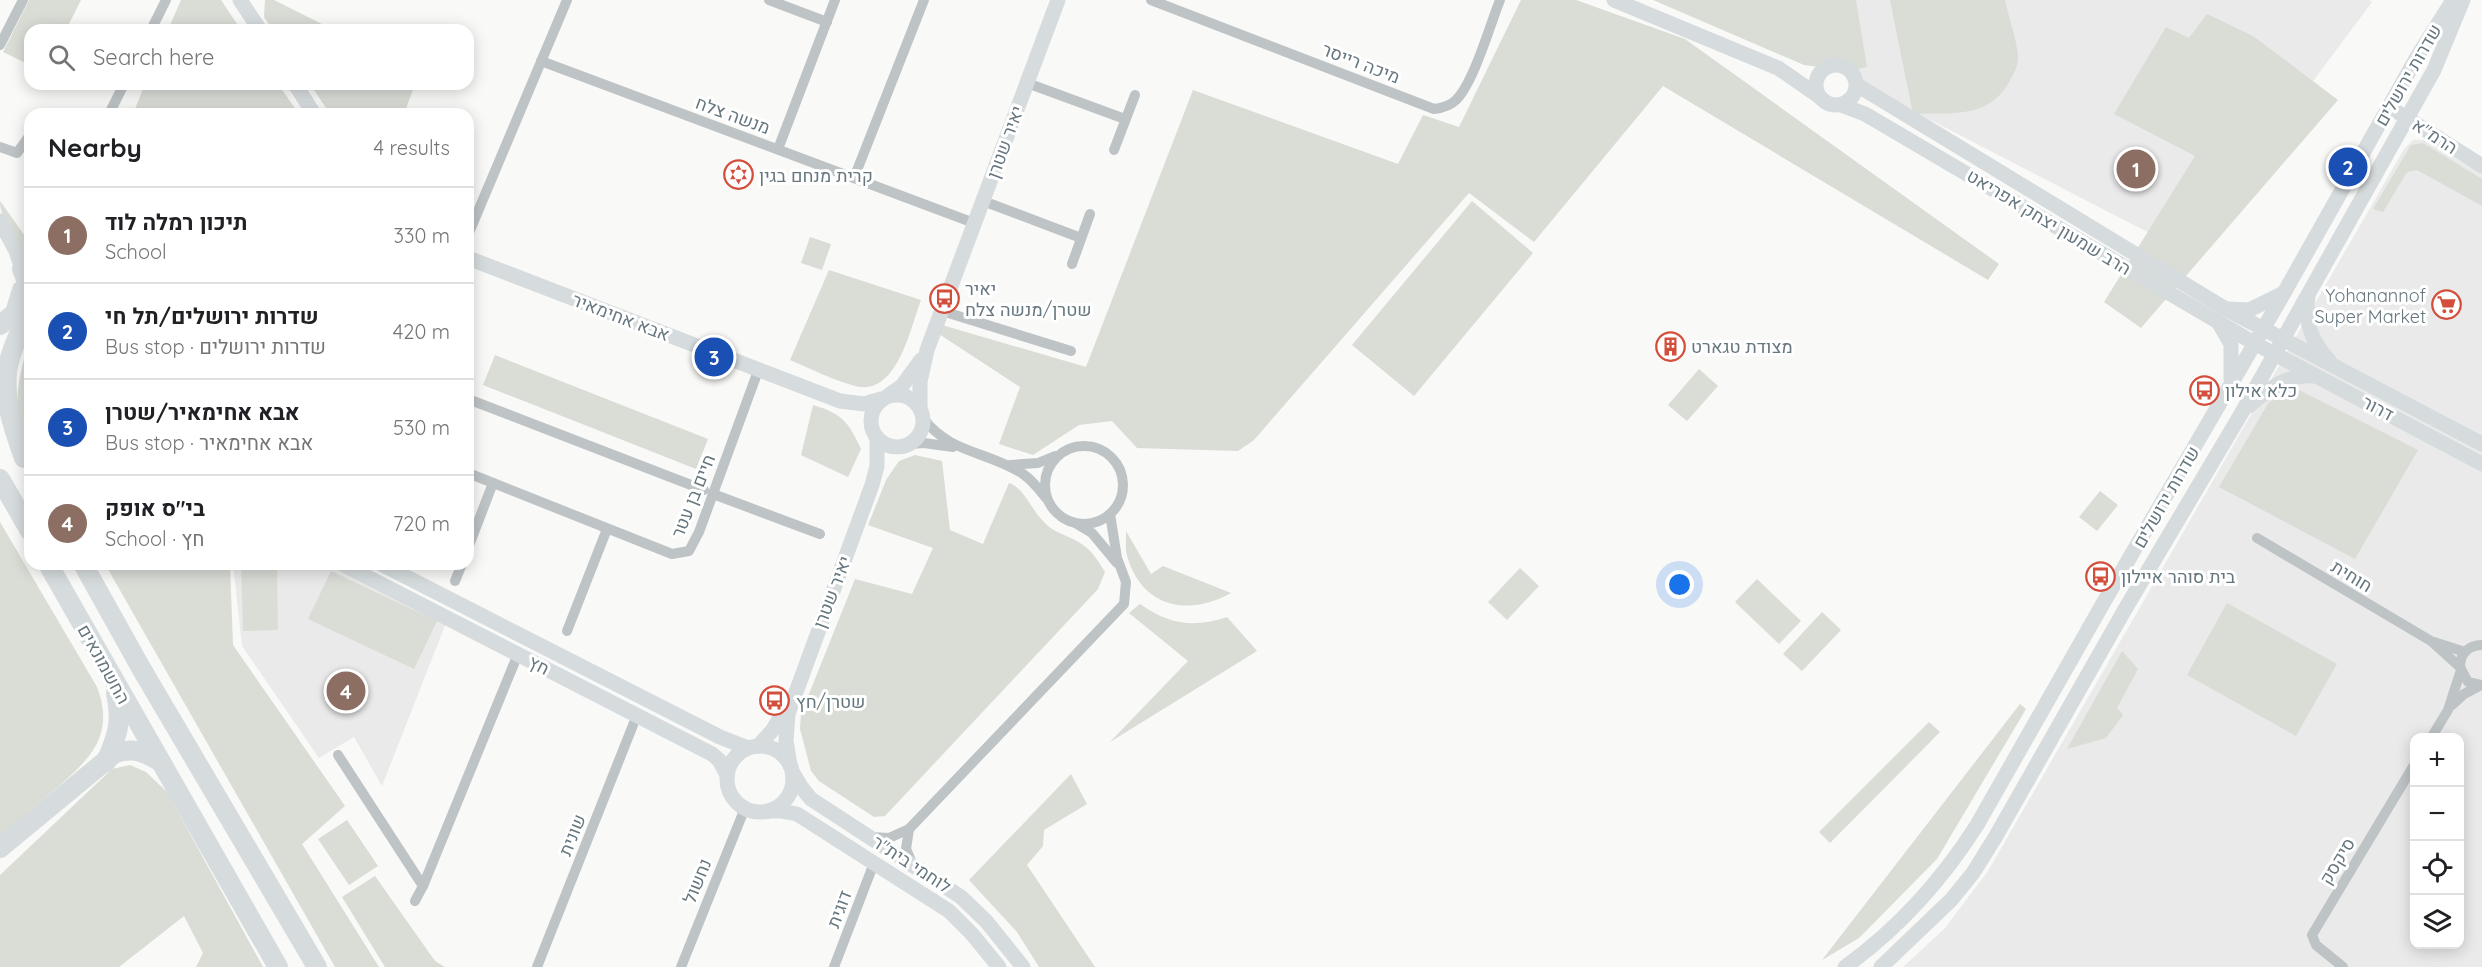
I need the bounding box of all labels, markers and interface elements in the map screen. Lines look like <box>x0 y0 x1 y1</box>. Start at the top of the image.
street label: שדרות ירושלים <box>2370 20 2446 130</box>
search box <box>24 24 474 90</box>
street label: מיכה רייסר <box>1319 38 1403 88</box>
icon: search <box>45 41 78 74</box>
text: Search here <box>93 43 214 71</box>
street label: מנשה צלח <box>693 91 773 139</box>
street label: יאיר שטרן <box>981 103 1029 181</box>
street label: הרמ"א <box>2408 113 2462 159</box>
text: Nearby <box>48 131 142 164</box>
text: 4 results <box>374 135 450 160</box>
pin: 2 <box>2328 144 2368 190</box>
pin: 1 <box>2116 146 2156 192</box>
synagogue icon: קרית מנחם בגין <box>722 159 754 191</box>
place label: קרית מנחם בגין <box>759 164 873 187</box>
street label: הרב שמעון יצחק אפריאט <box>1963 164 2135 280</box>
text: תיכון רמלה לוד <box>105 208 247 236</box>
text: 1 <box>64 223 71 248</box>
text: 330 m <box>393 223 450 248</box>
text: School <box>105 239 167 264</box>
place label: יאיר שטרן/מנשה צלח <box>965 277 1092 321</box>
bus stop icon: יאיר שטרן/מנשה צלח <box>928 282 960 314</box>
place label: Yohanannof Super Market <box>2314 284 2427 328</box>
street label: אבא אחימאיר <box>569 288 673 346</box>
supermarket icon: Yohanannof Super Market <box>2431 289 2463 321</box>
text: שדרות ירושלים/תל חי <box>105 302 319 330</box>
text: 2 <box>62 319 73 344</box>
text: 420 m <box>393 319 450 344</box>
building icon: מצודת טגארט <box>1654 330 1686 362</box>
text: Bus stop · שדרות ירושלים <box>105 334 326 359</box>
pin: 3 <box>694 334 734 380</box>
place label: מצודת טגארט <box>1691 335 1793 358</box>
bus stop icon: כלא אילון <box>2188 374 2220 406</box>
place label: כלא אילון <box>2225 379 2297 402</box>
street label: דרור <box>2358 390 2398 426</box>
text: אבא אחימאיר/שטרן <box>105 398 300 426</box>
text: 3 <box>62 415 73 440</box>
text: 530 m <box>393 415 450 440</box>
text: Bus stop · אבא אחימאיר <box>105 430 313 455</box>
street label: שדרות ירושלים <box>2128 442 2204 552</box>
street label: חיים בן עטר <box>666 451 720 541</box>
text: בי"ס אופק <box>105 494 205 522</box>
text: 4 <box>62 511 73 536</box>
text: 720 m <box>393 511 450 536</box>
text: School · חץ <box>105 526 204 551</box>
street label: יאיר שטרן <box>808 553 856 631</box>
street label: חוחית <box>2327 555 2377 597</box>
bus stop icon: בית סוהר איילון <box>2084 560 2116 592</box>
place label: בית סוהר איילון <box>2121 565 2236 588</box>
your location <box>1665 570 1694 599</box>
street label: החשמונאים <box>73 620 135 708</box>
street label: חץ <box>525 650 553 680</box>
pin: 4 <box>326 668 366 714</box>
bus stop icon: שטרן/חץ <box>759 685 791 717</box>
place label: שטרן/חץ <box>796 690 865 713</box>
map controls <box>2410 733 2464 949</box>
button: + <box>2410 733 2464 787</box>
button: − <box>2410 787 2464 841</box>
street label: שונית <box>553 811 591 859</box>
street label: לוחמי בית"ר <box>868 830 956 898</box>
street label: סיקסק <box>2314 833 2360 889</box>
button: locate <box>2410 841 2464 895</box>
street label: נחשול <box>678 855 716 907</box>
street label: דוגית <box>821 887 857 931</box>
button: layers <box>2410 895 2464 949</box>

